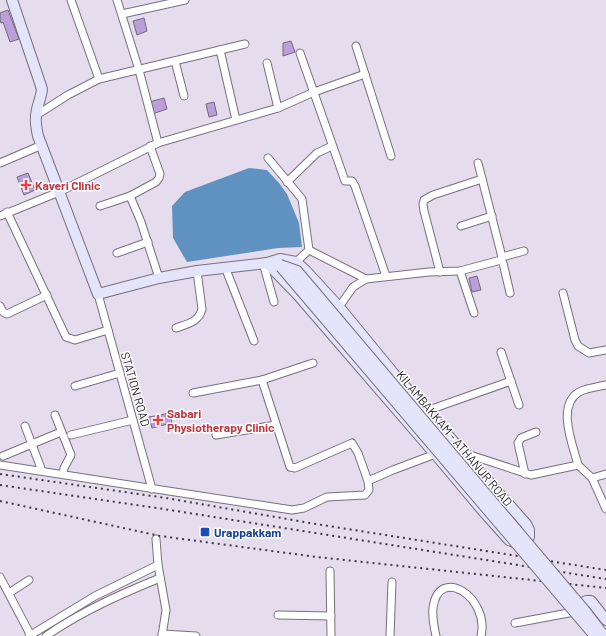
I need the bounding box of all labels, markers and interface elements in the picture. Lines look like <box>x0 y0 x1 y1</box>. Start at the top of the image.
place label: Kaveri Clinic <box>35 178 101 192</box>
marker: Kaveri Clinic <box>20 179 32 191</box>
street label: STATION ROAD <box>119 350 153 428</box>
street label: KILAMBAKKAM - ATHANUR ROAD <box>394 368 516 508</box>
place label: Sabari Physiotherapy Clinic <box>167 406 275 434</box>
marker: Sabari Physiotherapy Clinic <box>152 414 164 426</box>
place label: Urappakkam <box>214 525 281 539</box>
marker: Urappakkam <box>199 526 211 538</box>

